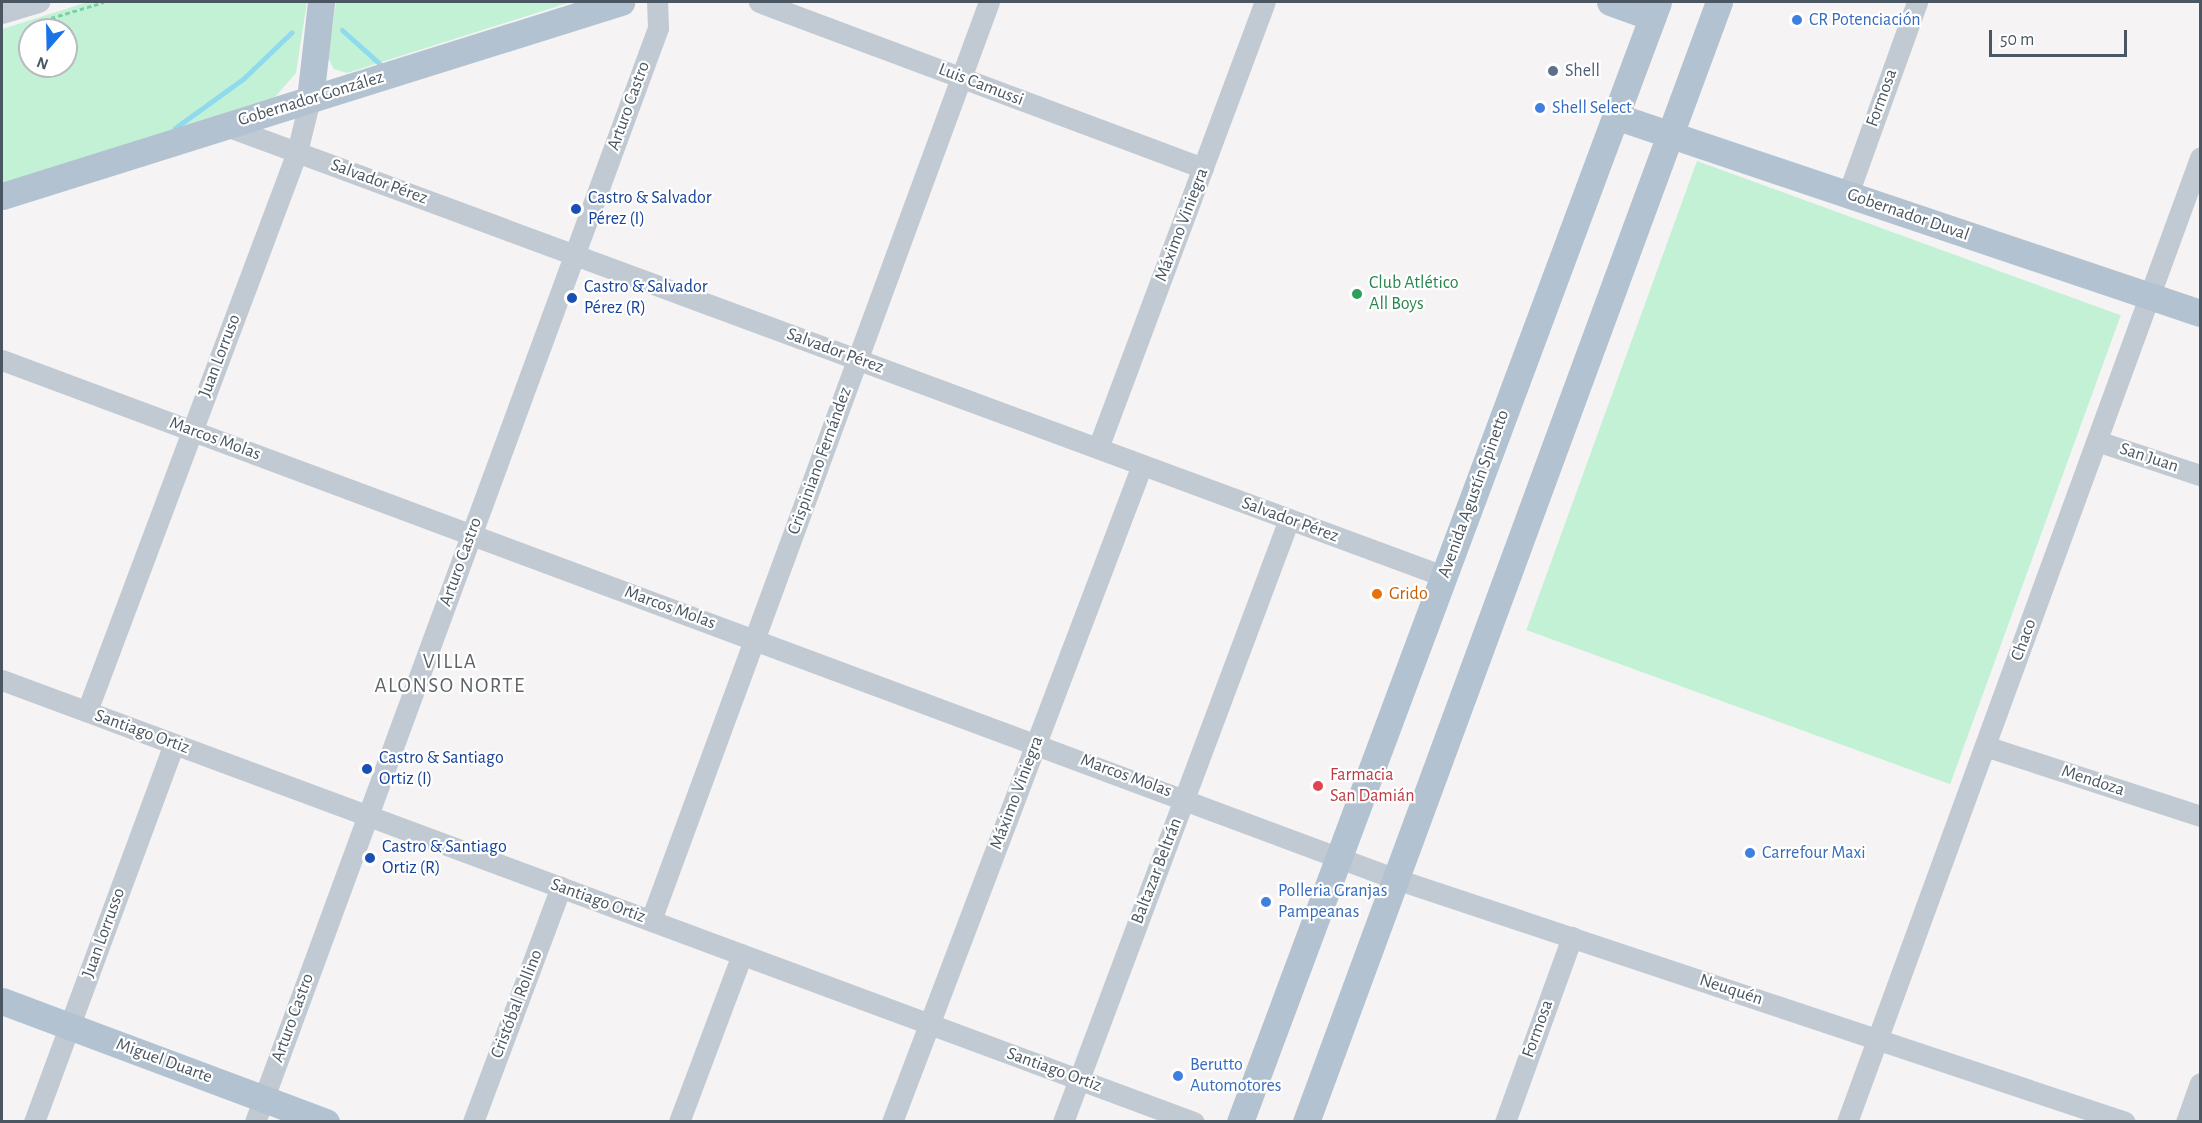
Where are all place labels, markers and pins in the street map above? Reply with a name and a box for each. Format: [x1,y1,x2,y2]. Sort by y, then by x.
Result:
place label: CR Potenciación [1809,9,1921,31]
marker: CR Potenciación [1790,13,1804,27]
place label: Shell [1565,60,1600,82]
marker: Shell [1546,64,1560,78]
place label: Shell Select [1552,97,1632,119]
marker: Shell Select [1533,101,1547,115]
place label: Castro & Salvador Pérez (I) [588,188,711,230]
marker: Castro & Salvador Pérez (I) [569,202,583,216]
place label: Club Atlético All Boys [1369,273,1459,316]
place label: Castro & Salvador Pérez (R) [584,277,707,320]
marker: Club Atlético All Boys [1350,287,1364,301]
marker: Castro & Salvador Pérez (R) [565,291,579,305]
place label: Grido [1389,583,1428,605]
marker: Grido [1370,587,1384,601]
place label: Castro & Santiago Ortiz (I) [379,748,504,790]
marker: Castro & Santiago Ortiz (I) [360,762,374,776]
place label: Farmacia San Damián [1330,765,1414,808]
marker: Farmacia San Damián [1311,779,1325,793]
place label: Castro & Santiago Ortiz (R) [382,837,507,880]
place label: Carrefour Maxi [1762,842,1866,864]
marker: Carrefour Maxi [1743,846,1757,860]
marker: Castro & Santiago Ortiz (R) [363,851,377,865]
place label: Polleria Granjas Pampeanas [1278,881,1387,924]
marker: Polleria Granjas Pampeanas [1259,895,1273,909]
place label: Berutto Automotores [1190,1055,1282,1098]
marker: Berutto Automotores [1171,1069,1185,1083]

